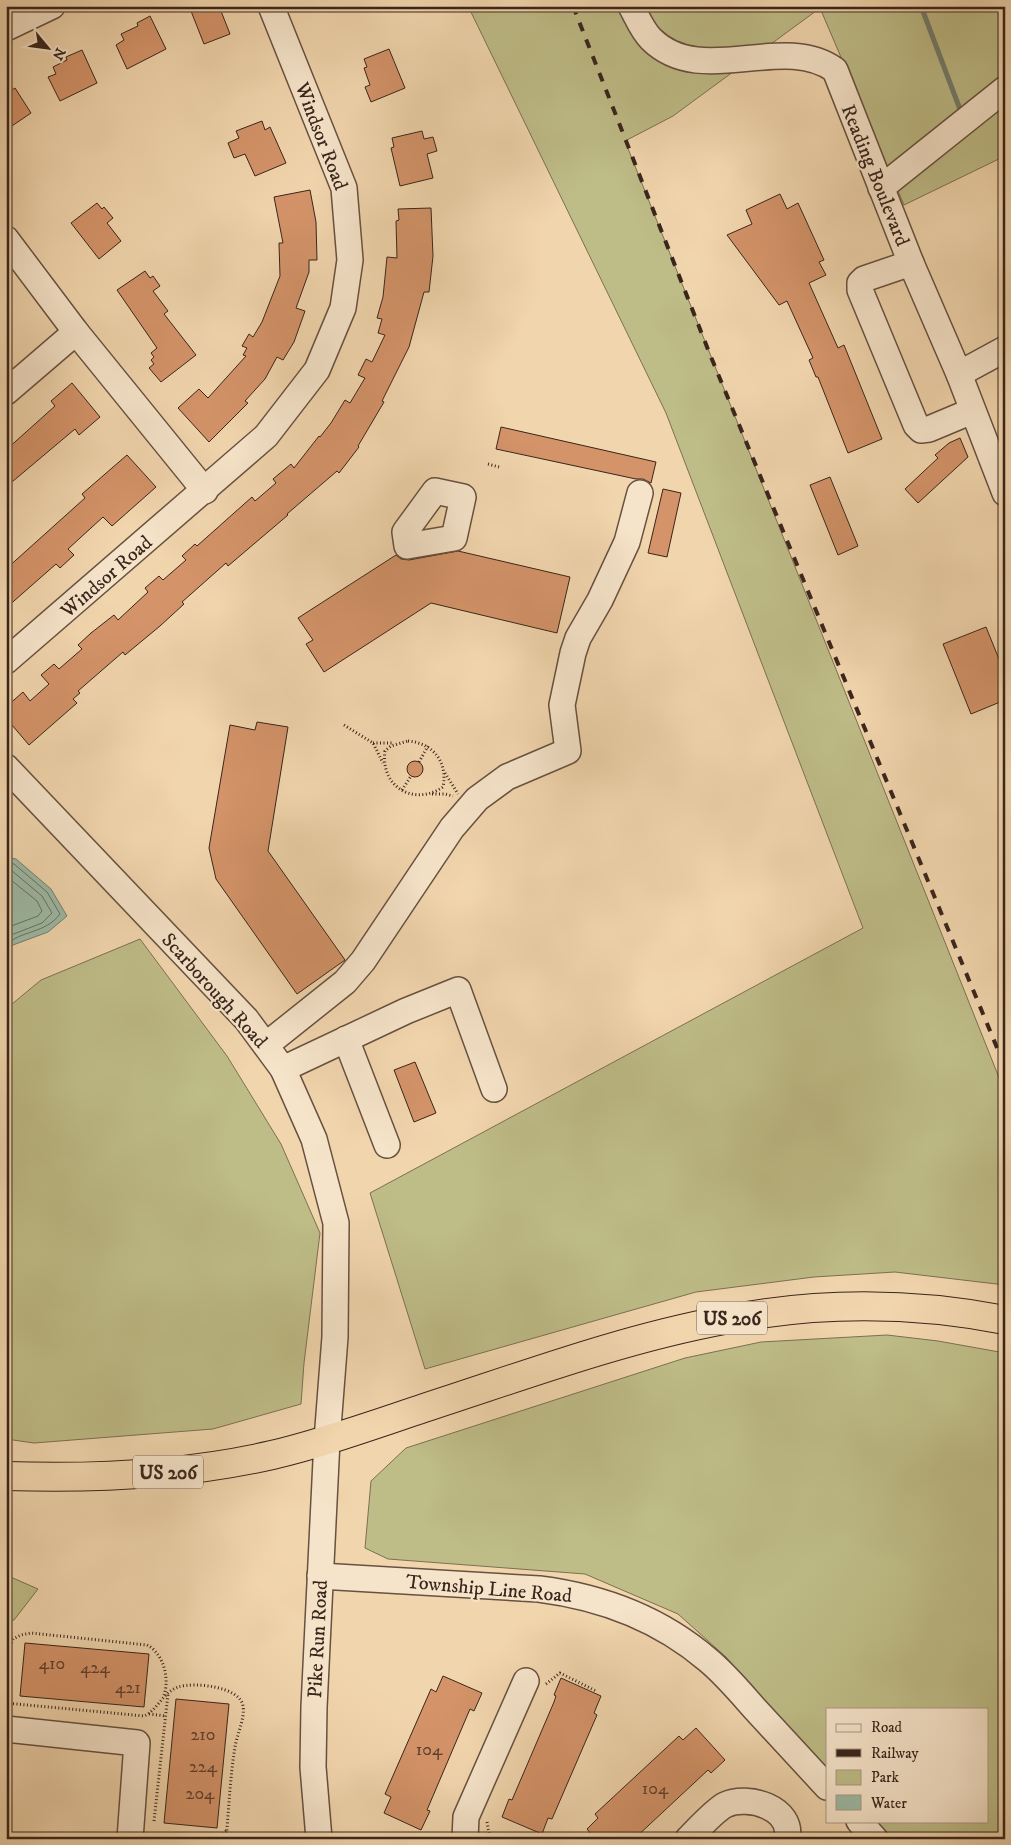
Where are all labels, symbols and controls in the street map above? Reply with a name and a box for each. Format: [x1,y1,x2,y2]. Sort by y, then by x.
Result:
north arrow [22,22,72,72]
text: N [48,44,69,64]
street label: Windsor Road [288,78,353,194]
street label: Reading Boulevard [835,101,914,250]
street label: Windsor Road [55,531,158,624]
street label: Scarborough Road [155,928,272,1054]
road number: US 206 [697,1302,767,1335]
road number: US 206 [133,1455,203,1488]
street label: Township Line Road [405,1570,573,1609]
street label: Pike Run Road [303,1579,334,1699]
house number: 410 [39,1653,65,1675]
house number: 424 [80,1657,110,1679]
house number: 421 [115,1677,141,1699]
legend [826,1708,988,1822]
text: Road [871,1718,903,1737]
house number: 210 [190,1724,216,1746]
house number: 104 [416,1739,443,1761]
text: Railway [871,1744,919,1763]
house number: 224 [189,1756,218,1778]
text: Park [871,1768,900,1787]
house number: 104 [642,1778,669,1800]
house number: 204 [186,1783,215,1805]
text: Water [870,1794,907,1813]

